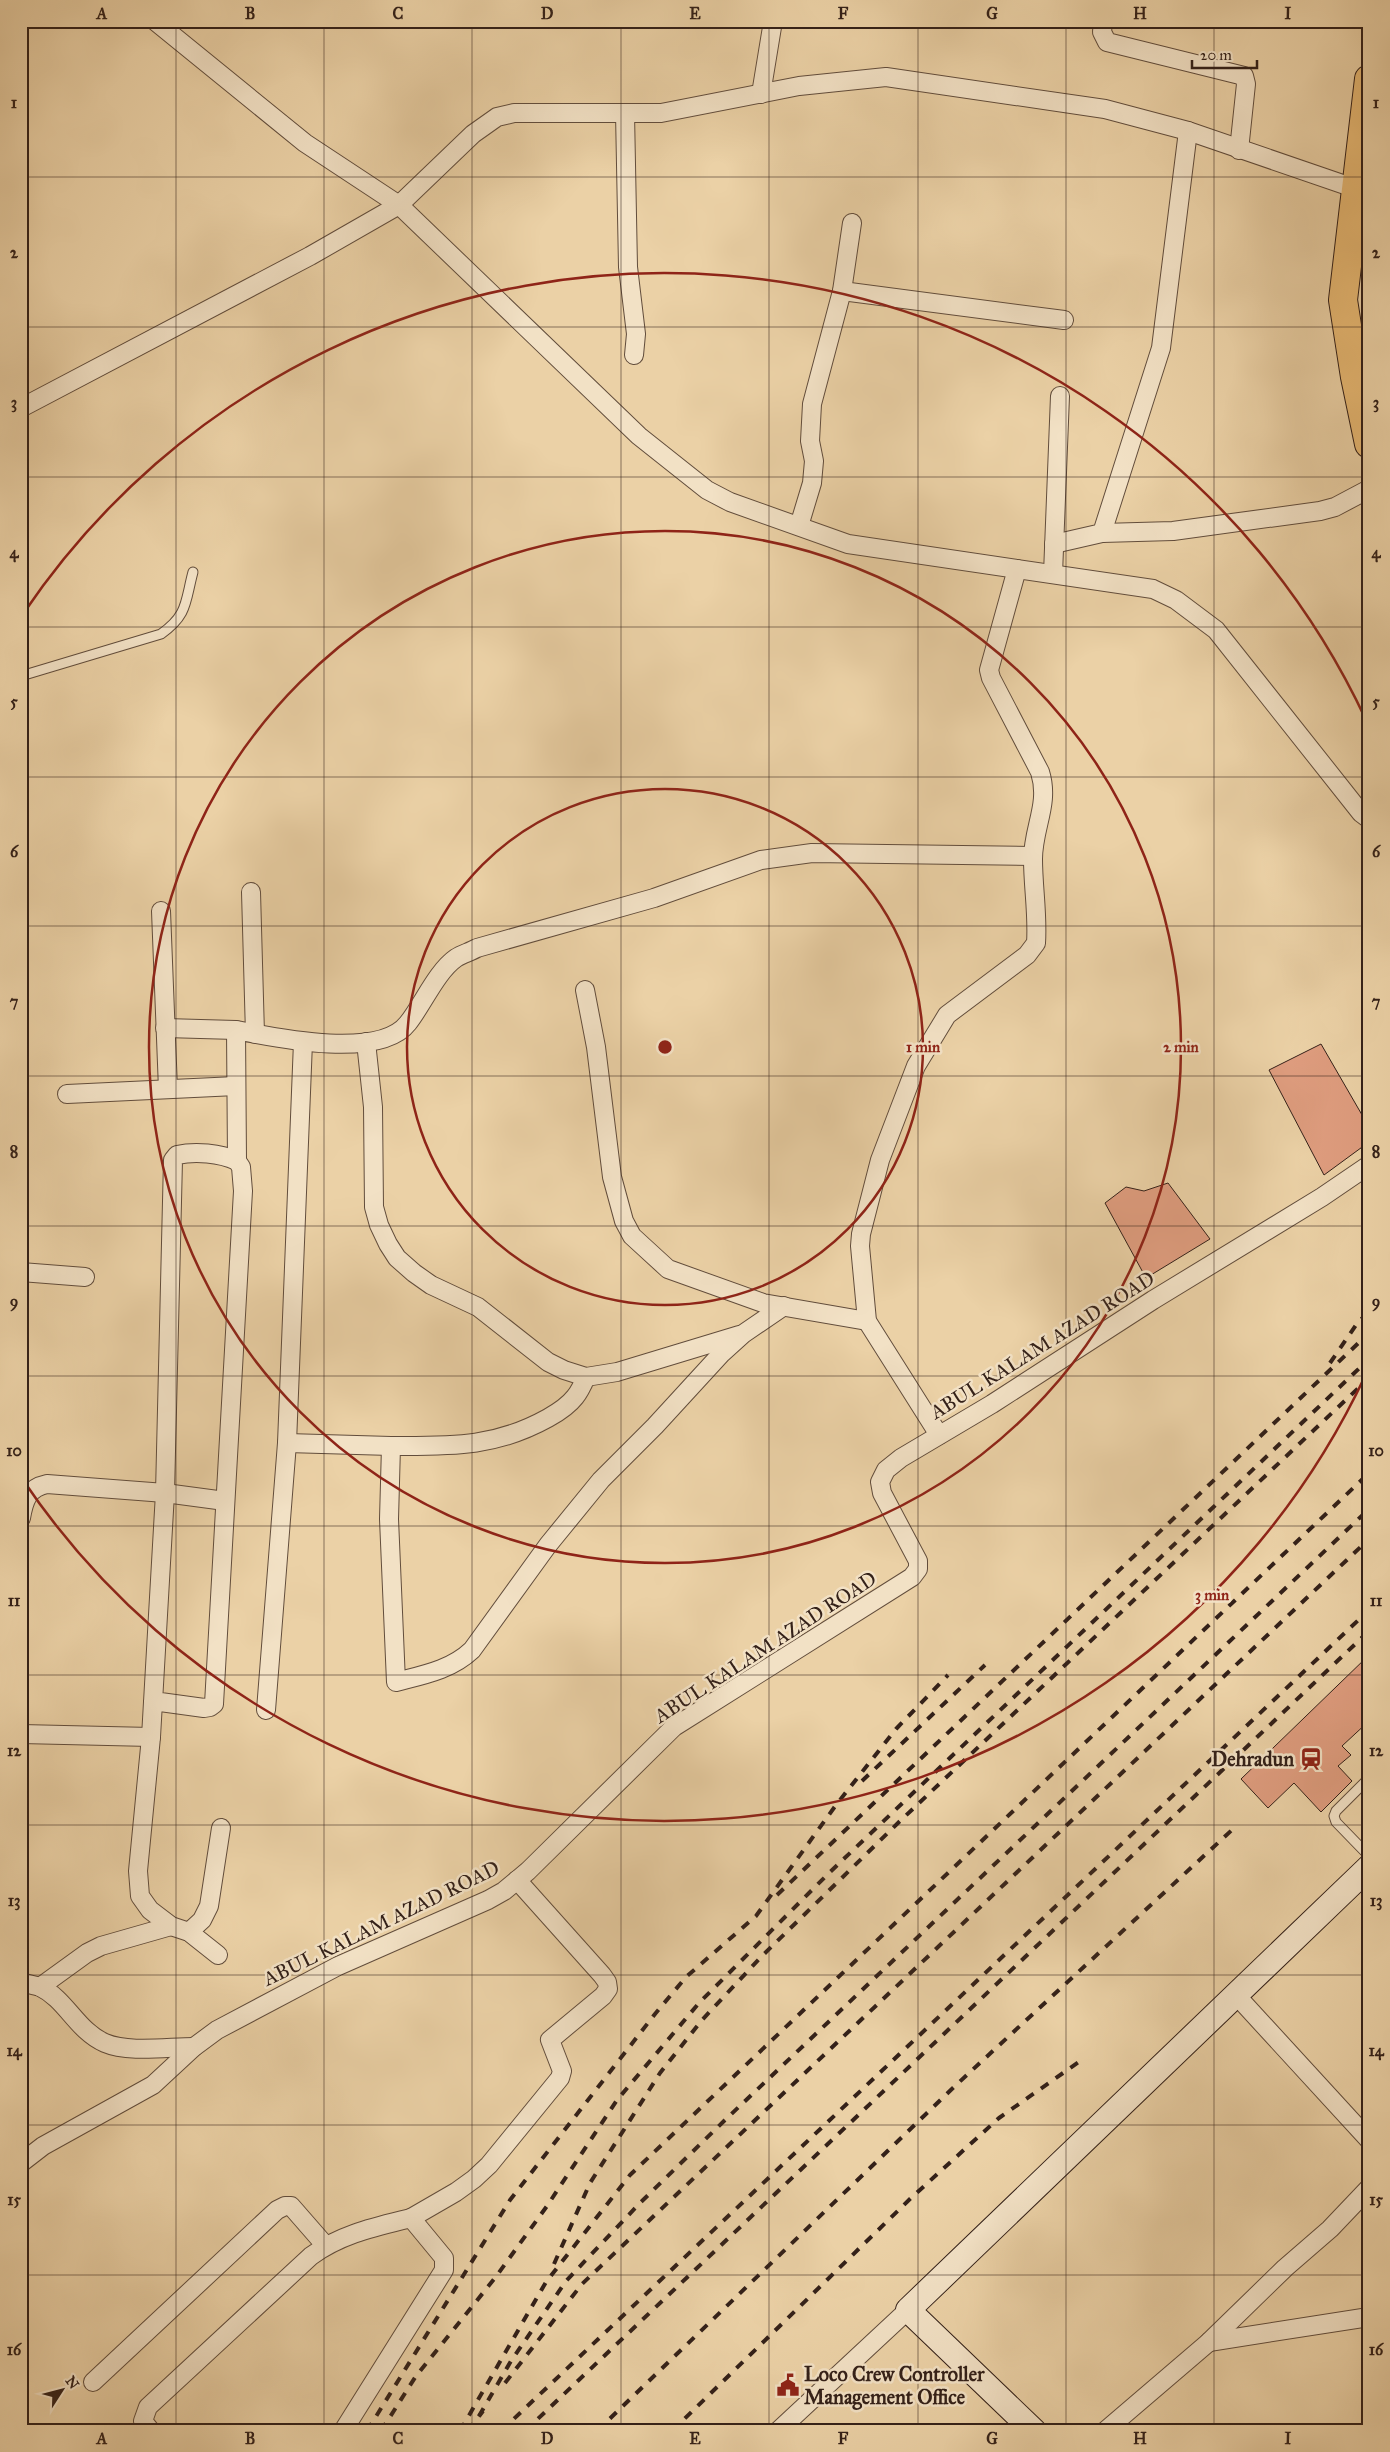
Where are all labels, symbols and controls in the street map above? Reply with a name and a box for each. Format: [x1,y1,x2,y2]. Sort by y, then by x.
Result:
text: A [96,4,108,23]
text: B [245,4,255,23]
text: C [393,4,404,23]
text: D [541,4,554,23]
text: E [689,4,701,23]
text: F [838,4,849,23]
text: G [986,4,998,23]
text: H [1133,4,1147,23]
text: I [1285,4,1292,23]
scale bar [1192,38,1258,70]
text: 20 m [1200,46,1232,64]
text: 1 [11,93,18,112]
text: 1 [1373,93,1380,112]
text: 2 [10,243,19,262]
text: 2 [1372,243,1381,262]
text: 3 [11,393,17,413]
text: 3 [1373,393,1379,413]
text: 4 [10,543,20,563]
text: 4 [1372,543,1382,563]
text: 5 [10,692,18,711]
text: 5 [1372,692,1380,711]
text: 6 [10,842,19,861]
text: 6 [1372,842,1381,861]
text: 7 [10,992,19,1011]
text: 7 [1372,992,1381,1011]
centre of rings [656,1038,674,1056]
text: 1 min [906,1038,941,1056]
text: 2 min [1163,1038,1200,1056]
text: 8 [10,1142,18,1161]
text: 8 [1372,1142,1380,1161]
street label: ABUL KALAM AZAD ROAD [924,1266,1159,1425]
text: 9 [10,1292,18,1312]
text: 9 [1372,1292,1380,1312]
text: 10 [6,1441,22,1460]
text: 10 [1368,1441,1384,1460]
street label: ABUL KALAM AZAD ROAD [649,1566,881,1728]
text: 3 min [1195,1586,1230,1605]
text: 11 [8,1591,21,1610]
text: 11 [1370,1591,1383,1610]
text: 12 [7,1741,22,1760]
text: 12 [1369,1741,1384,1760]
station icon: Dehradun [1298,1746,1324,1772]
place label: Dehradun [1211,1747,1294,1771]
street label: ABUL KALAM AZAD ROAD [258,1855,503,1991]
text: 13 [8,1891,20,1911]
text: 13 [1370,1891,1382,1911]
text: 14 [6,2041,23,2061]
text: 14 [1368,2041,1385,2061]
text: 15 [7,2190,21,2209]
text: 15 [1369,2190,1383,2209]
text: 16 [7,2340,22,2359]
text: 16 [1369,2340,1384,2359]
place label: Loco Crew Controller Management Office [804,2362,985,2410]
north arrow [38,2364,88,2414]
public building icon: Loco Crew Controller Management Office [775,2372,801,2398]
text: N [62,2373,83,2393]
text: A [96,2429,108,2448]
text: B [245,2429,255,2448]
text: C [393,2429,404,2448]
text: D [541,2429,554,2448]
text: E [689,2429,701,2448]
text: F [838,2429,849,2448]
text: G [986,2429,998,2448]
text: H [1133,2429,1147,2448]
text: I [1285,2429,1292,2448]

